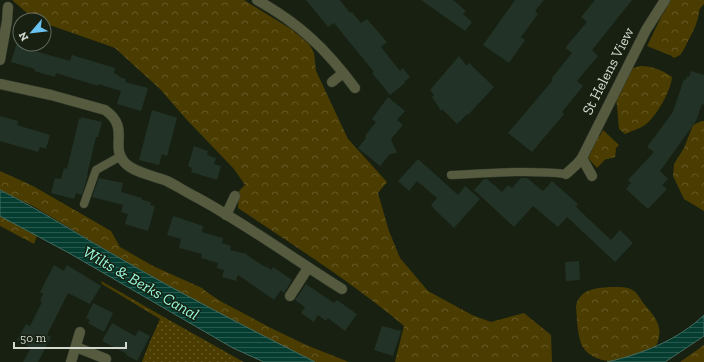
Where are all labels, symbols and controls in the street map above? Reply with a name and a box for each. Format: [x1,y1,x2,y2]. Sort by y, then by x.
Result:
north arrow [12,12,52,52]
street label: St Helens View [578,24,638,118]
text: N [16,29,31,43]
water label: Wilts & Berks Canal [80,242,202,324]
scale bar [14,324,126,350]
text: 50 m [20,331,47,345]

